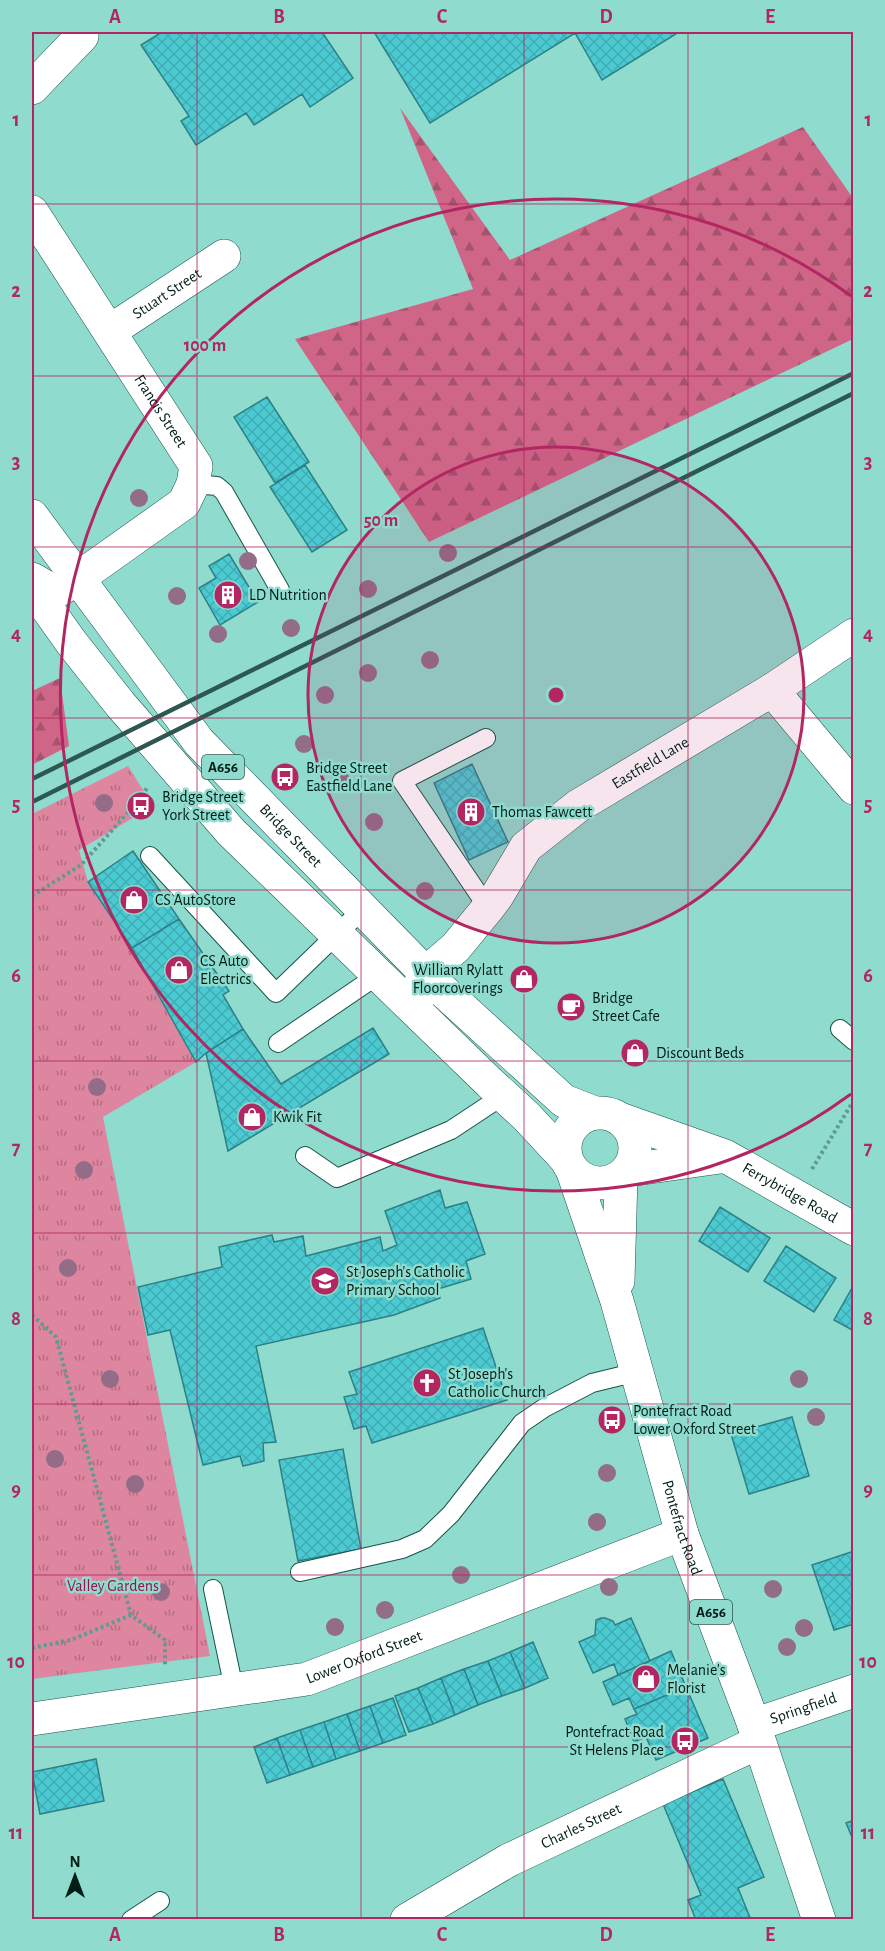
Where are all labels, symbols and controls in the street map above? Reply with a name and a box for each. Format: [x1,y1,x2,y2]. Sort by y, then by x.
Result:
text: A [109,7,121,27]
text: B [273,7,285,27]
text: C [437,7,448,27]
text: D [599,7,613,27]
text: E [765,7,775,27]
text: 1 [12,110,20,130]
text: 1 [864,110,872,130]
street label: Stuart Street [130,265,204,322]
text: 2 [11,281,21,301]
text: 2 [863,281,873,301]
text: 100 m [184,337,226,355]
street label: Francis Street [131,372,190,450]
text: 3 [12,452,20,472]
text: 3 [864,452,872,472]
text: 50 m [364,512,398,530]
building icon: LD Nutrition [212,579,244,611]
place label: LD Nutrition [249,587,327,603]
text: 4 [11,624,21,644]
text: 4 [863,624,873,644]
centre of rings [546,685,566,705]
street label: Eastfield Lane [609,734,692,792]
road number: A656 [202,755,244,779]
place label: Bridge Street Eastfield Lane [306,760,392,794]
bus stop icon: Bridge Street Eastfield Lane [269,761,301,793]
place label: Bridge Street York Street [162,789,243,823]
bus stop icon: Bridge Street York Street [125,790,157,822]
text: 5 [12,795,20,815]
text: 5 [864,795,872,815]
building icon: Thomas Fawcett [455,796,487,828]
street label: Bridge Street [257,801,325,870]
place label: Thomas Fawcett [492,804,592,820]
shop icon: CS AutoStore [118,884,150,916]
place label: CS AutoStore [155,892,236,908]
place label: CS Auto Electrics [200,953,251,987]
shop icon: CS Auto Electrics [163,954,195,986]
place label: William Rylatt Floorcoverings [413,962,503,996]
shop icon: William Rylatt Floorcoverings [508,963,540,995]
text: 6 [11,966,21,986]
text: 6 [863,966,873,986]
place label: Bridge Street Cafe [592,990,660,1024]
cafe icon: Bridge Street Cafe [555,991,587,1023]
shop icon: Discount Beds [619,1037,651,1069]
place label: Discount Beds [656,1045,744,1061]
shop icon: Kwik Fit [236,1101,268,1133]
place label: Kwik Fit [273,1109,322,1125]
text: 7 [12,1138,21,1158]
text: 7 [864,1138,873,1158]
street label: Ferrybridge Road [740,1160,840,1226]
place label: St Joseph's Catholic Primary School [346,1264,465,1299]
school or university icon: St Joseph's Catholic Primary School [309,1265,341,1297]
text: 8 [11,1309,21,1329]
text: 8 [863,1309,873,1329]
place label: St Joseph's Catholic Church [448,1366,546,1400]
church icon: St Joseph's Catholic Church [411,1367,443,1399]
place label: Pontefract Road Lower Oxford Street [633,1403,756,1437]
bus stop icon: Pontefract Road Lower Oxford Street [596,1404,628,1436]
street label: Pontefract Road [659,1478,705,1577]
text: 9 [11,1480,21,1500]
text: 9 [863,1480,873,1500]
park label: Valley Gardens [67,1578,159,1595]
road number: A656 [690,1600,732,1624]
street label: Lower Oxford Street [304,1627,424,1687]
text: 10 [7,1652,25,1672]
text: 10 [859,1652,877,1672]
place label: Melanie's Florist [667,1662,726,1696]
shop icon: Melanie's Florist [630,1663,662,1695]
street label: Springfield [768,1690,839,1727]
place label: Pontefract Road St Helens Place [565,1724,664,1758]
bus stop icon: Pontefract Road St Helens Place [669,1725,701,1757]
street label: Charles Street [538,1800,624,1852]
text: 11 [9,1823,23,1843]
text: 11 [861,1823,875,1843]
north arrow [45,1846,105,1906]
text: N [69,1854,81,1870]
text: A [109,1925,121,1945]
text: B [273,1925,285,1945]
text: C [437,1925,448,1945]
text: D [599,1925,613,1945]
text: E [765,1925,775,1945]

